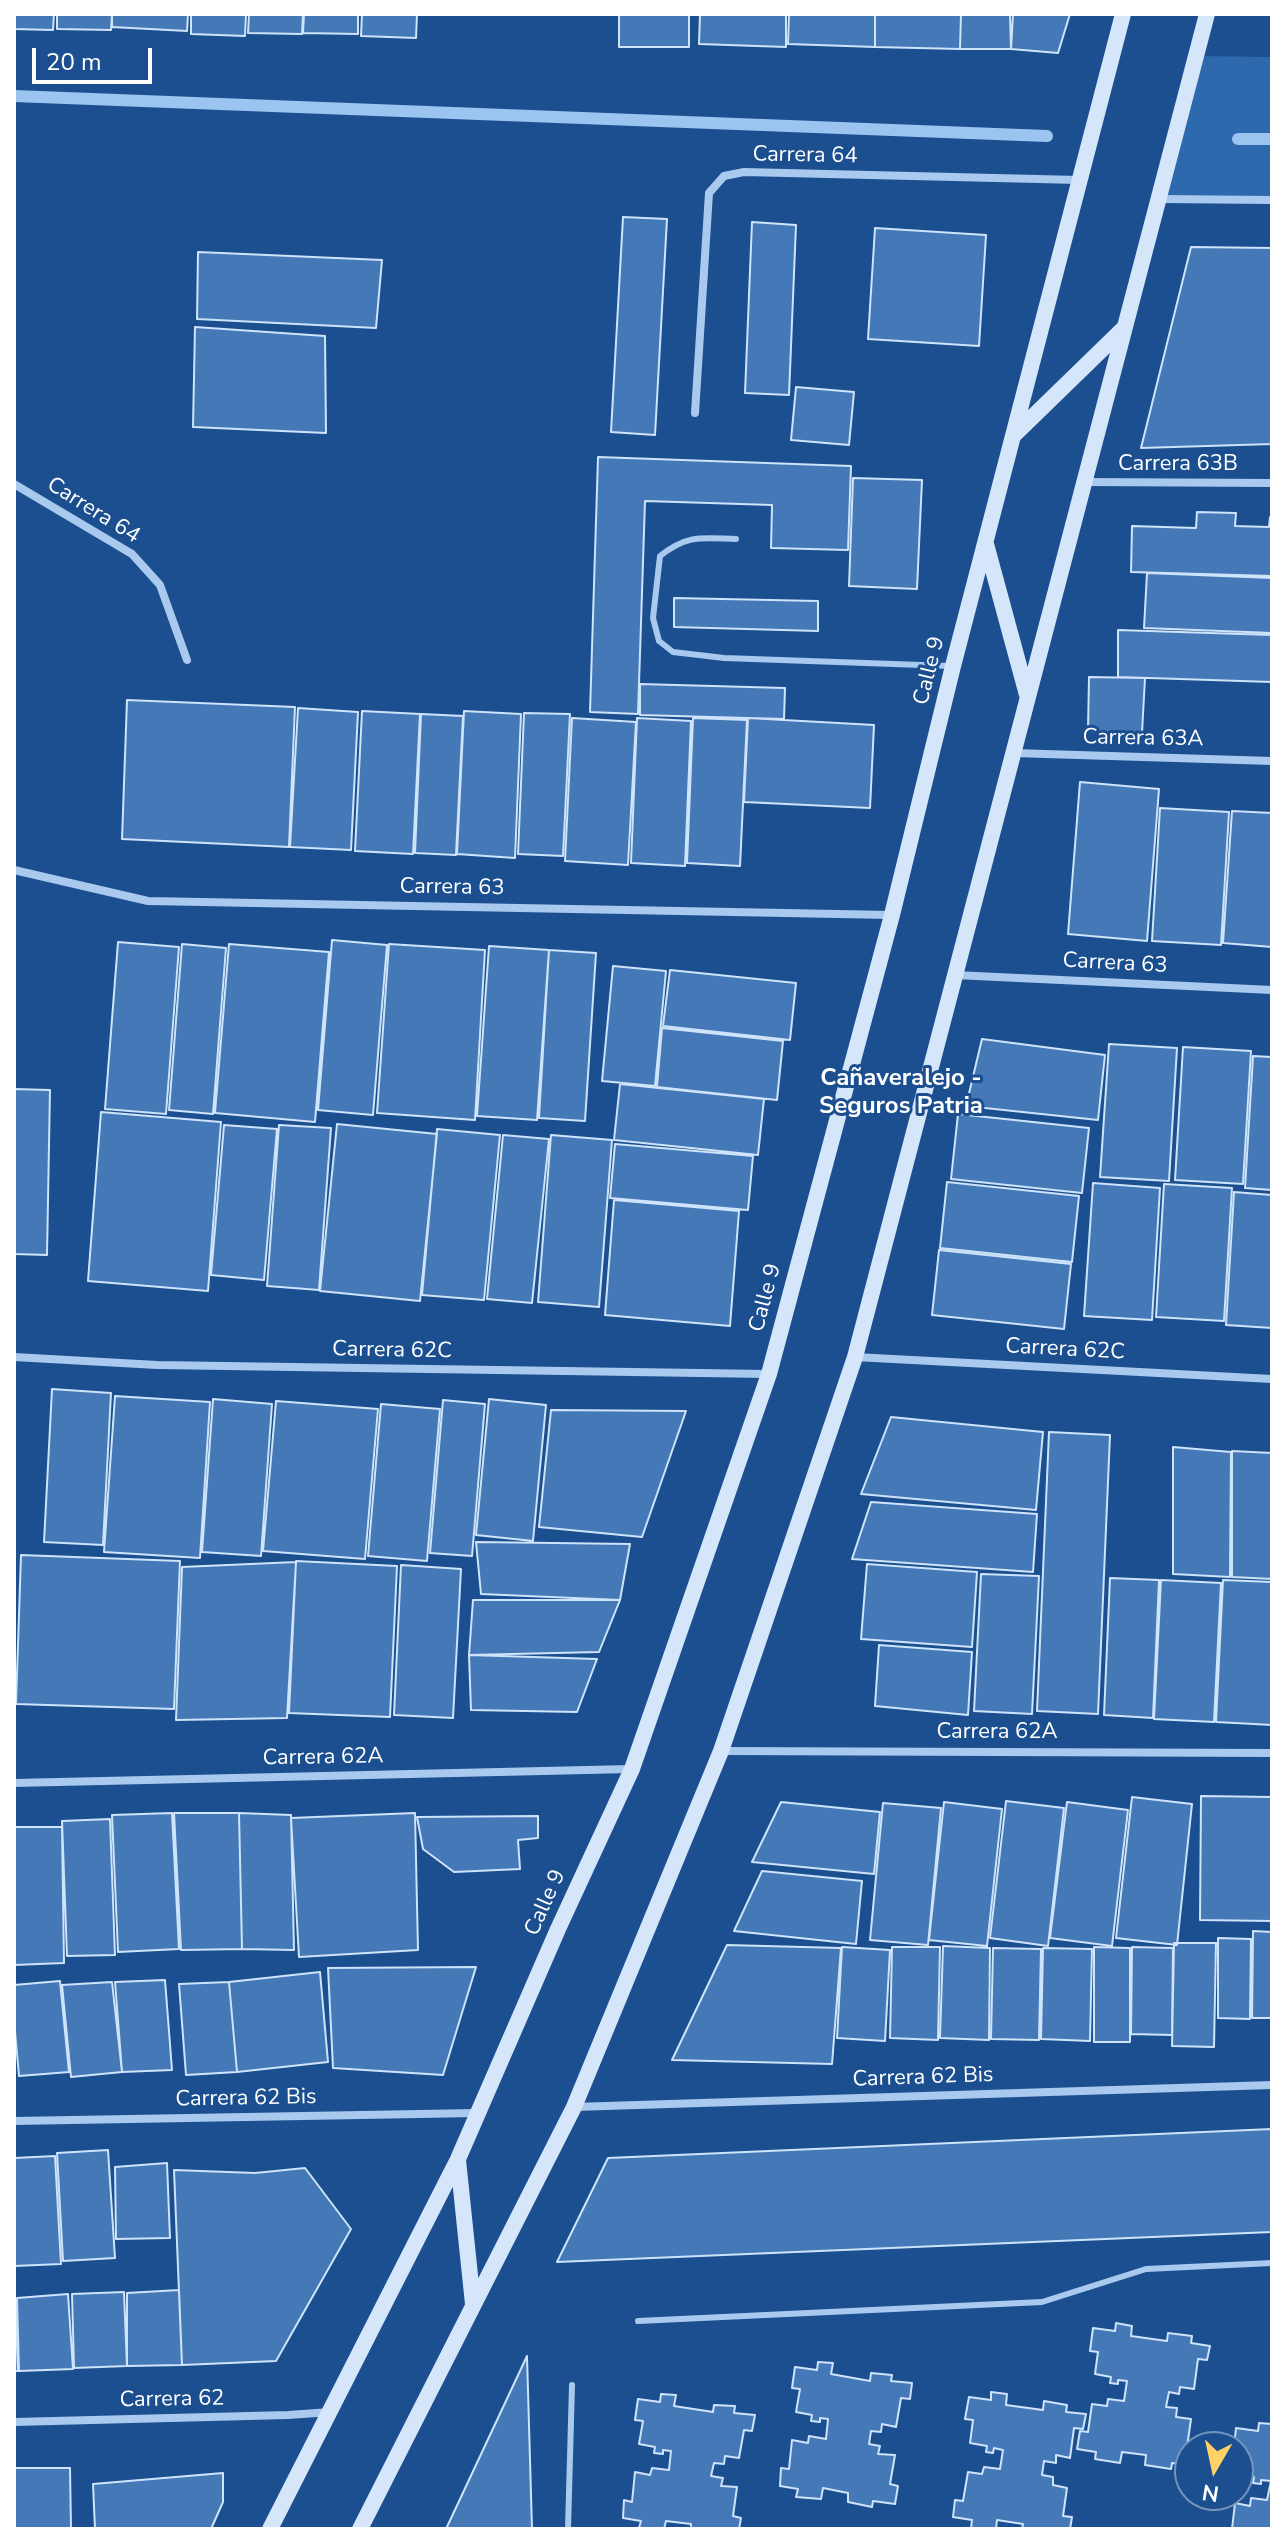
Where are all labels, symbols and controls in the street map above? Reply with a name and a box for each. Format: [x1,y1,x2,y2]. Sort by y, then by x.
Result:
scale bar [36,32,156,82]
text: 20 m [46,46,102,78]
street label: Carrera 64 [752,142,858,170]
street label: Carrera 63B [1118,452,1238,478]
street label: Carrera 64 [42,472,144,550]
street label: Calle 9 [909,634,951,708]
street label: Carrera 63A [1082,725,1204,753]
street label: Carrera 63 [399,874,505,902]
street label: Carrera 63 [1062,948,1168,980]
district label: Cañaveralejo - Seguros Patria [819,1065,983,1121]
street label: Calle 9 [744,1261,788,1335]
street label: Carrera 62C [1005,1334,1125,1366]
street label: Carrera 62C [332,1337,452,1365]
street label: Carrera 62A [937,1720,1057,1746]
street label: Carrera 62A [262,1744,384,1772]
street label: Calle 9 [520,1866,572,1940]
street label: Carrera 62 Bis [852,2062,994,2094]
street label: Carrera 62 Bis [175,2085,317,2113]
street label: Carrera 62 [119,2386,225,2414]
north arrow [1174,2431,1254,2511]
text: N [1200,2477,1221,2509]

